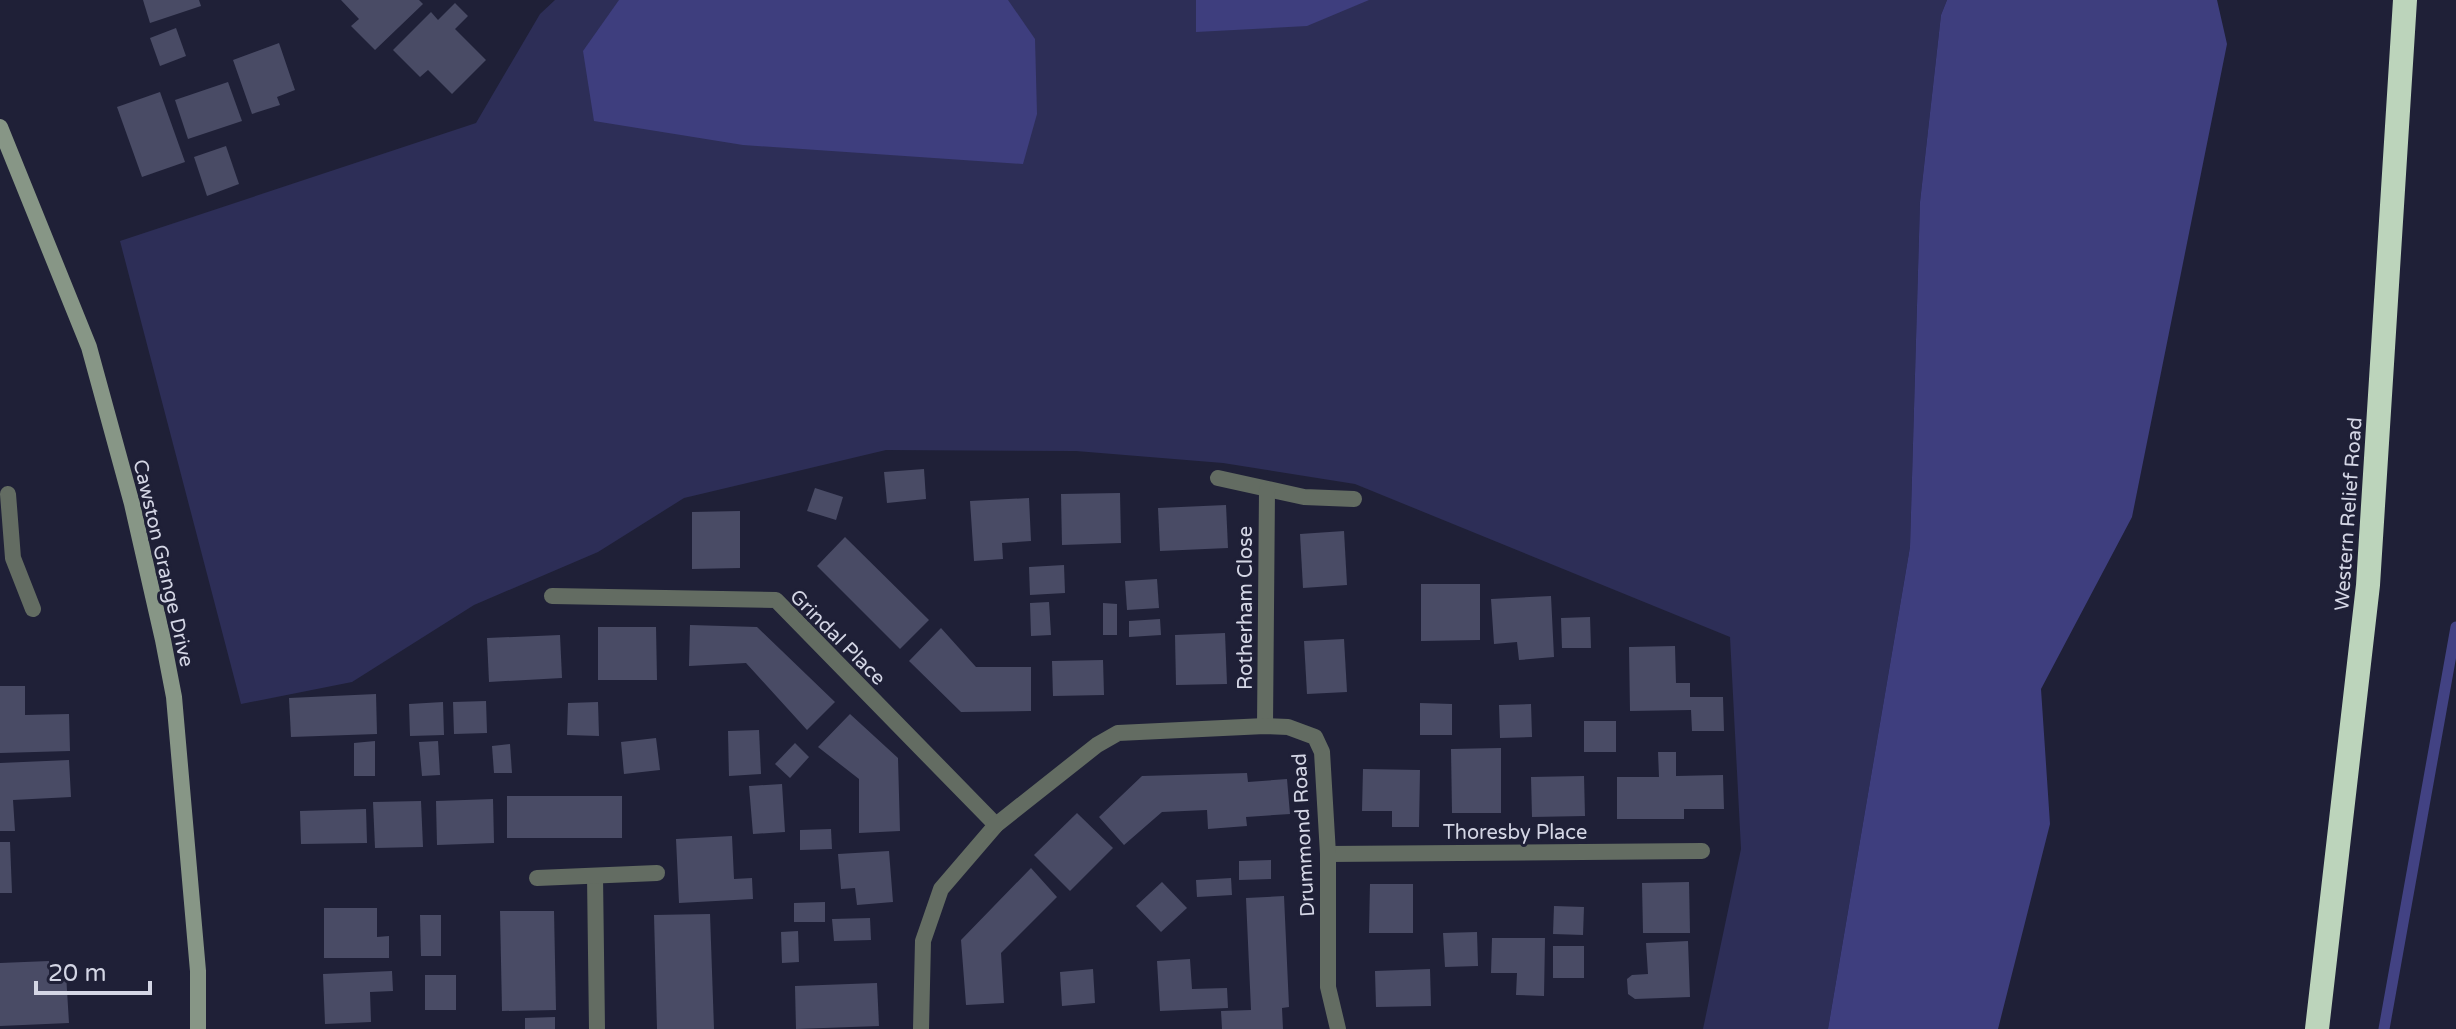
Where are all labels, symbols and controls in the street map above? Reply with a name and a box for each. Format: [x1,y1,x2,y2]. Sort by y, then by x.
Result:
street label: Western Relief Road [2330,416,2368,612]
street label: Cawston Grange Drive [127,457,199,669]
street label: Rotherham Close [1234,526,1258,690]
street label: Grindal Place [784,585,890,691]
street label: Drummond Road [1288,753,1320,917]
street label: Thoresby Place [1443,821,1587,845]
scale bar [36,945,150,995]
text: 20 m [48,959,106,988]

